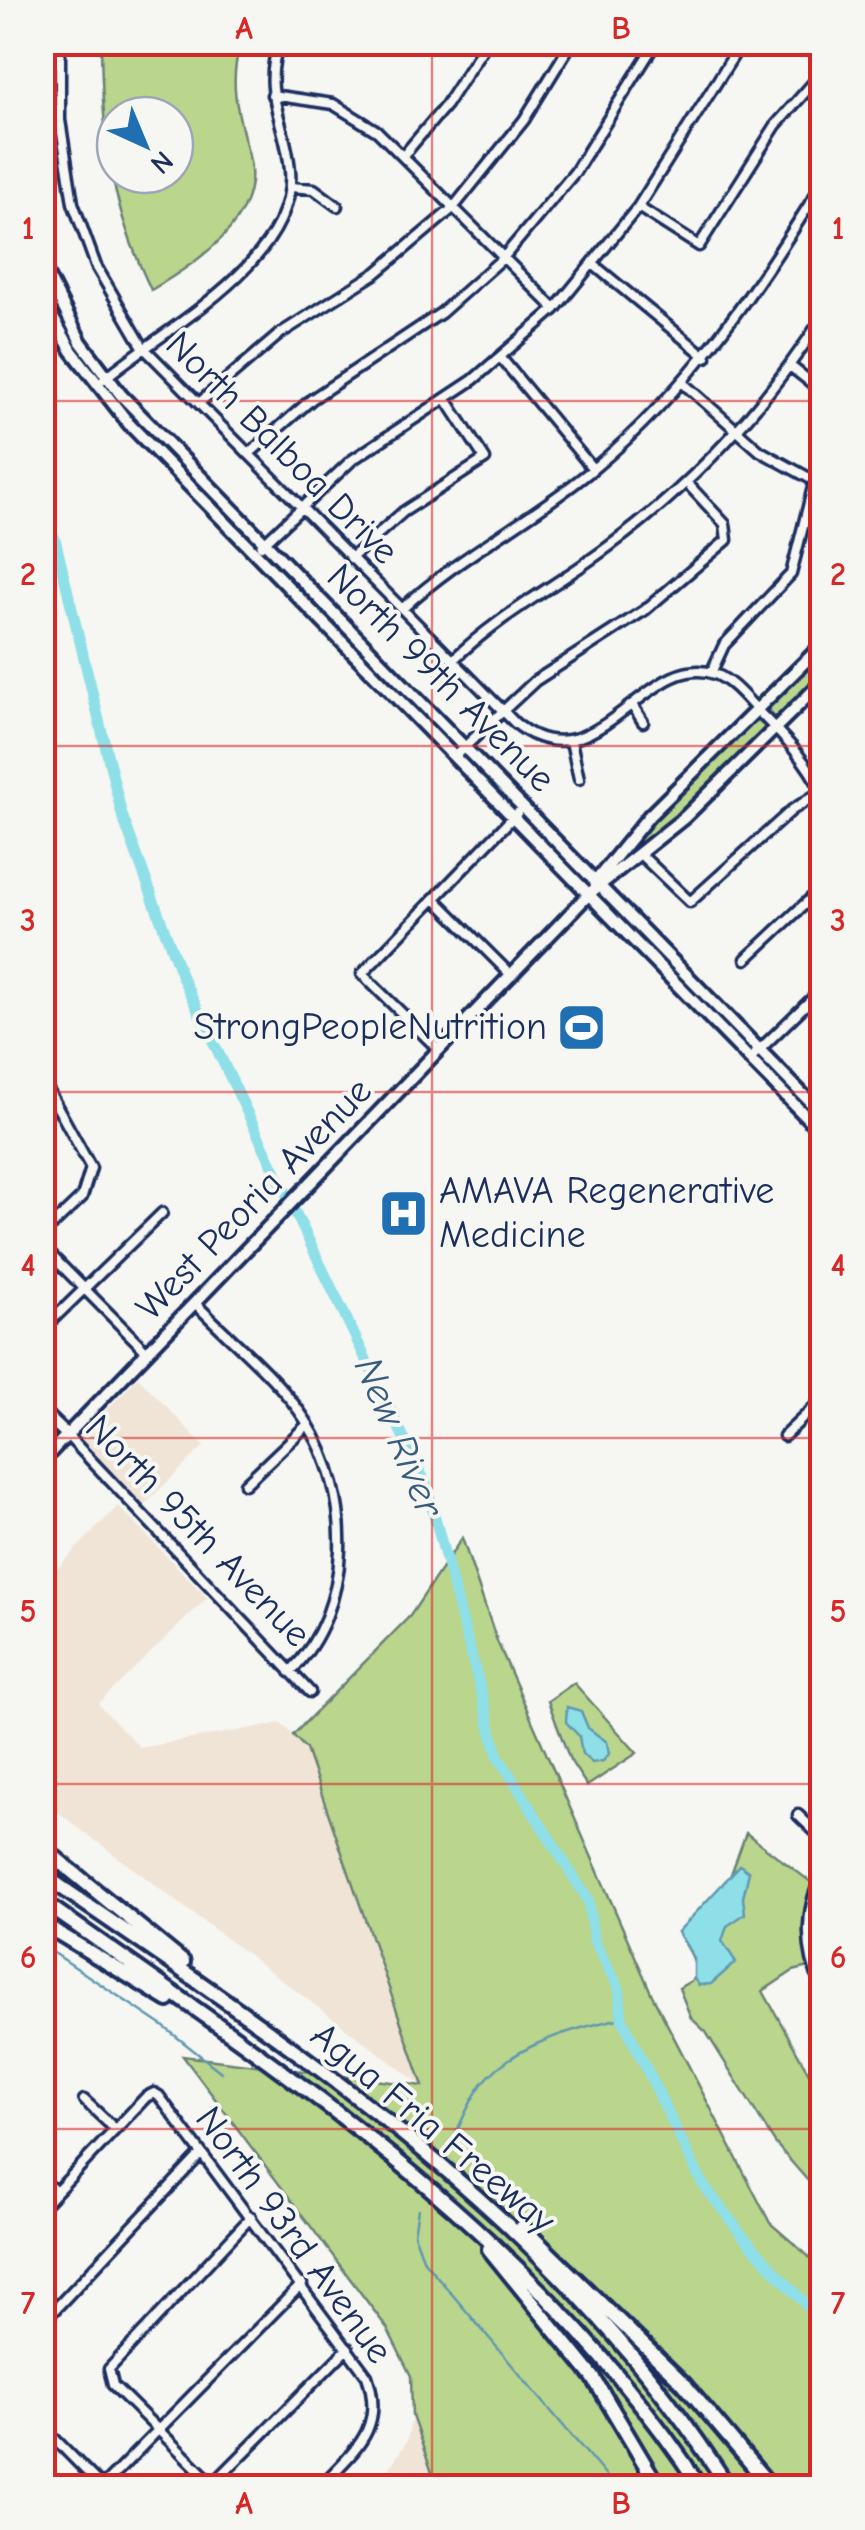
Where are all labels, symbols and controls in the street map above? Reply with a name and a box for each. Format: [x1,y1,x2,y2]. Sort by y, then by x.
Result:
text: A [235,10,253,47]
text: B [611,10,631,47]
north arrow [95,95,195,195]
text: N [144,144,179,180]
text: 1 [22,210,34,247]
text: 1 [832,210,844,247]
street label: North Balboa Drive [157,323,407,573]
street label: North 99th Avenue [318,555,564,801]
text: 2 [20,556,36,593]
text: 2 [830,556,846,593]
text: 3 [20,902,36,939]
text: 3 [830,902,846,939]
sports icon: StrongPeopleNutrition [556,1001,608,1053]
place label: StrongPeopleNutrition [193,1005,547,1049]
street label: West Peoria Avenue [127,1069,381,1329]
place label: AMAVA Regenerative Medicine [439,1169,774,1257]
hospital icon: AMAVA Regenerative Medicine [378,1187,430,1239]
text: 4 [20,1247,36,1284]
text: 4 [830,1247,846,1284]
water label: New River [345,1350,454,1526]
street label: North 95th Avenue [76,1406,320,1656]
text: 5 [20,1593,37,1630]
text: 5 [830,1593,847,1630]
text: 6 [20,1939,36,1976]
text: 6 [830,1939,846,1976]
street label: Agua Fria Freeway [302,2013,564,2243]
street label: North 93rd Avenue [186,2098,402,2372]
text: 7 [21,2285,36,2322]
text: 7 [831,2285,846,2322]
text: A [235,2485,253,2522]
text: B [611,2485,631,2522]

